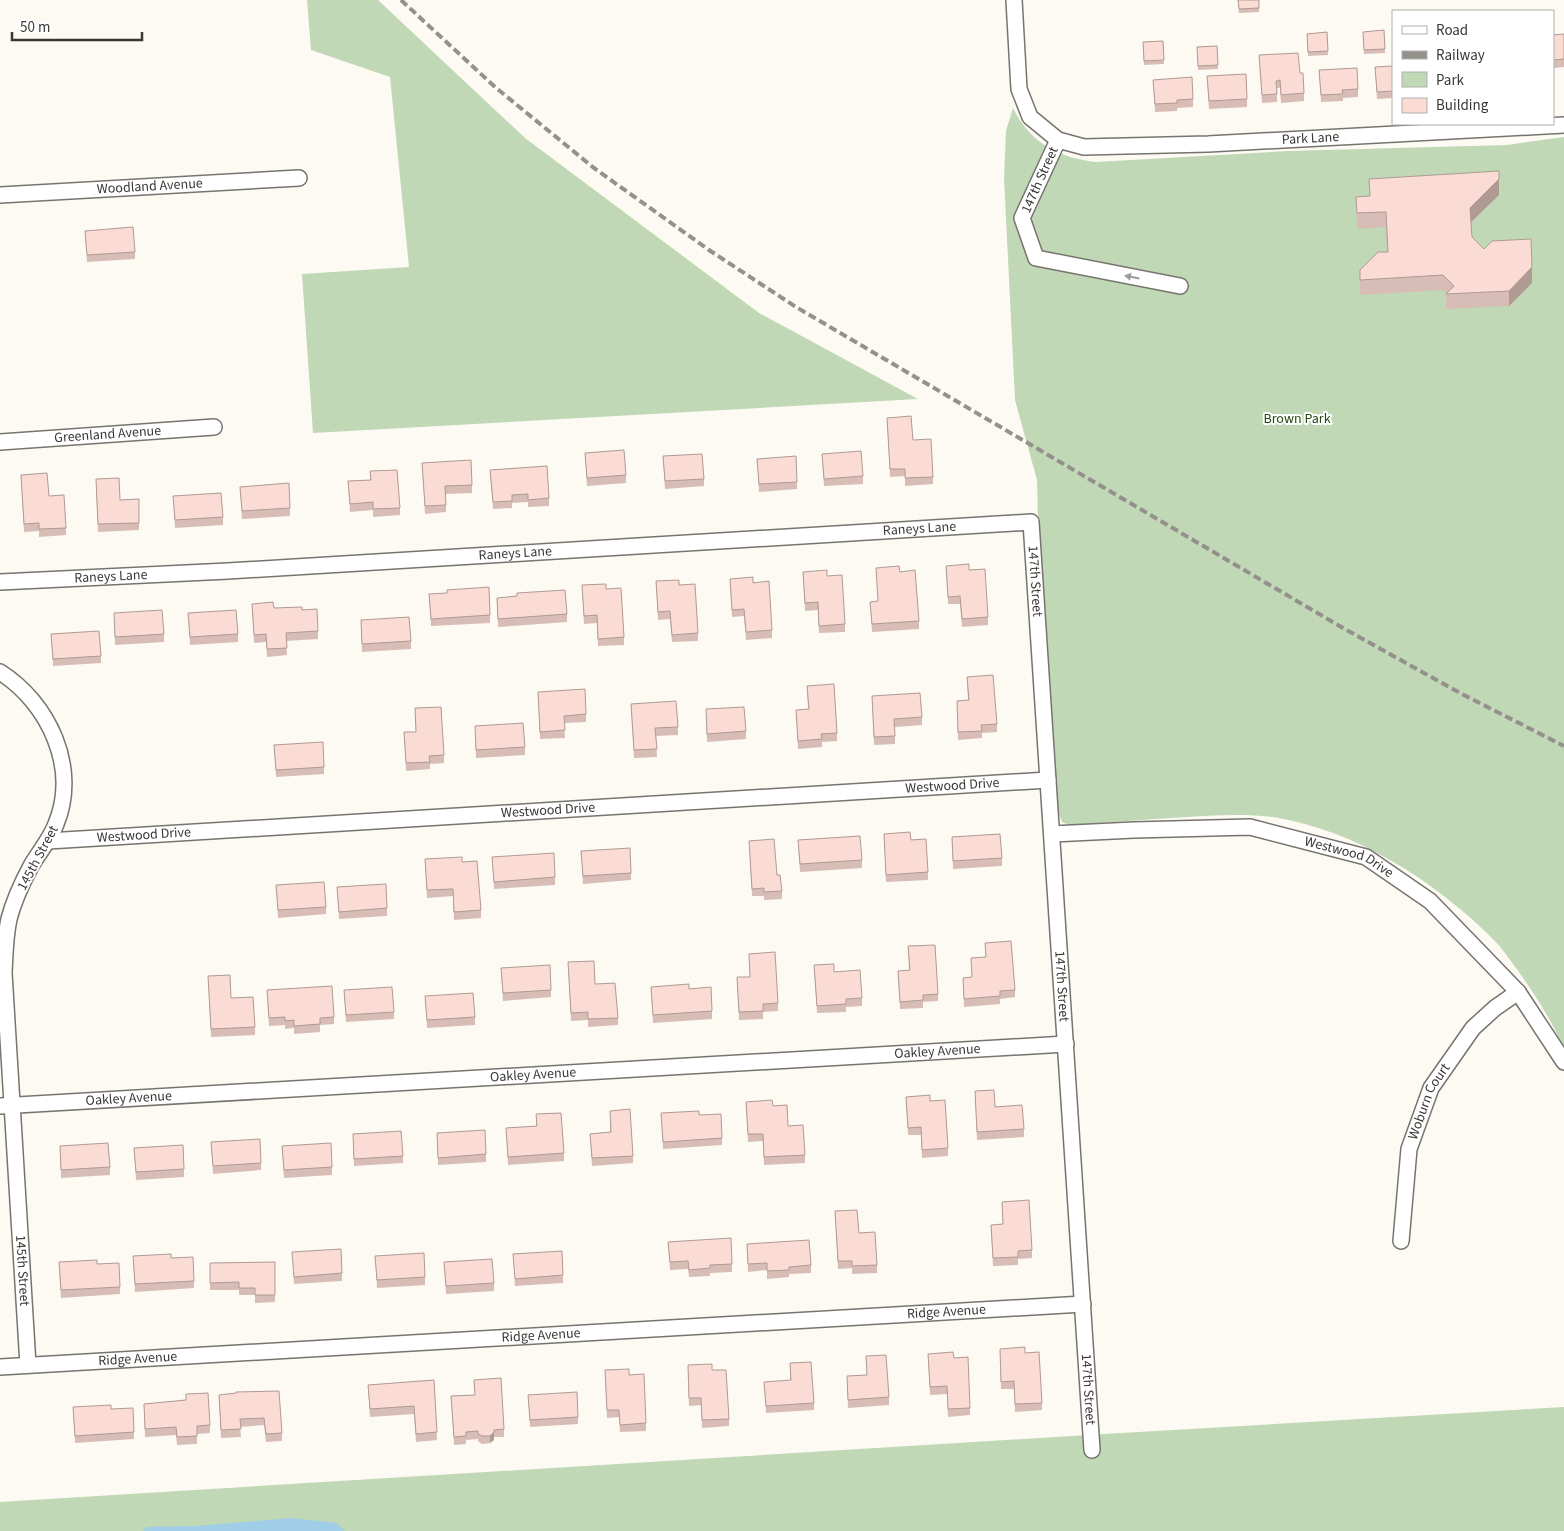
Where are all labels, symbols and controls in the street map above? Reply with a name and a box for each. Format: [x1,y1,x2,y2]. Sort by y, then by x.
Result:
scale bar [12,10,142,42]
legend [1392,10,1554,125]
text: 50 m [20,17,50,38]
text: Road [1436,20,1468,41]
text: Railway [1436,45,1485,66]
text: Park [1436,70,1465,91]
text: Building [1436,95,1489,116]
street label: Park Lane [1281,127,1340,150]
street label: 147th Street [1016,143,1064,217]
street label: Woodland Avenue [96,173,203,199]
one-way arrow [1123,272,1139,280]
park label: Brown Park [1263,409,1331,429]
street label: Greenland Avenue [54,421,162,448]
street label: Raneys Lane [882,517,957,541]
street label: Raneys Lane [478,541,552,566]
street label: 147th Street [1023,545,1047,618]
street label: Raneys Lane [74,565,148,588]
street label: Westwood Drive [905,773,1000,799]
street label: Westwood Drive [500,798,596,823]
street label: 145th Street [12,822,64,894]
street label: Westwood Drive [96,822,192,848]
street label: Westwood Drive [1302,831,1397,883]
street label: 147th Street [1049,950,1074,1023]
street label: Oakley Avenue [894,1039,981,1064]
street label: Woburn Court [1403,1059,1455,1142]
street label: Oakley Avenue [489,1062,577,1087]
street label: Oakley Avenue [85,1086,173,1111]
street label: 145th Street [10,1234,34,1307]
street label: Ridge Avenue [906,1300,986,1324]
street label: Ridge Avenue [501,1323,581,1348]
street label: Ridge Avenue [98,1347,178,1371]
street label: 147th Street [1076,1353,1100,1426]

